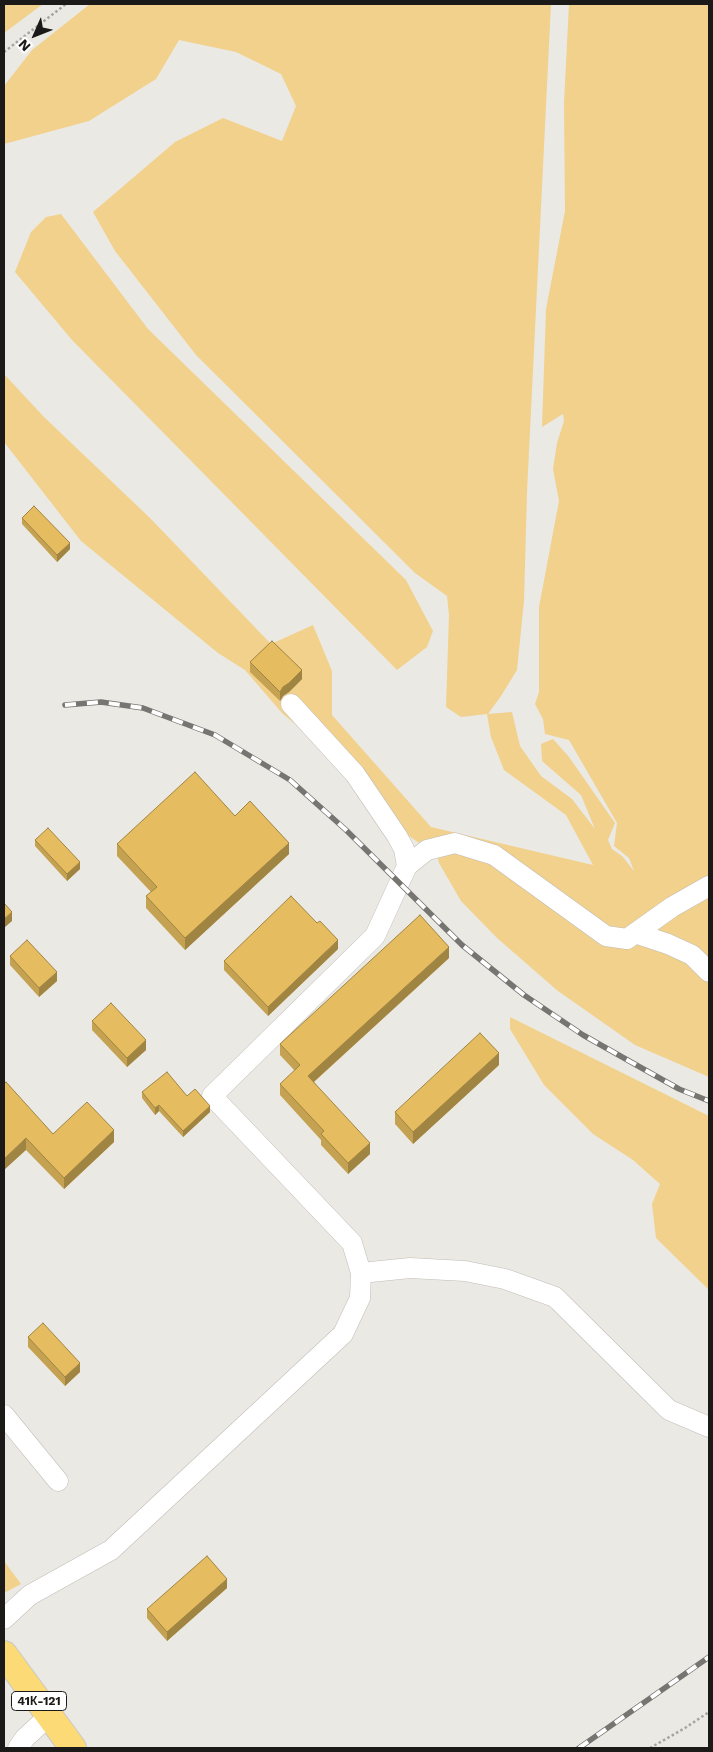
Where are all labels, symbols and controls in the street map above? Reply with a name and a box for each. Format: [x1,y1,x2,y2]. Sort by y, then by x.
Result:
north arrow [10,10,60,60]
text: N [15,36,34,55]
road number: 41К-121 [12,1692,66,1710]

